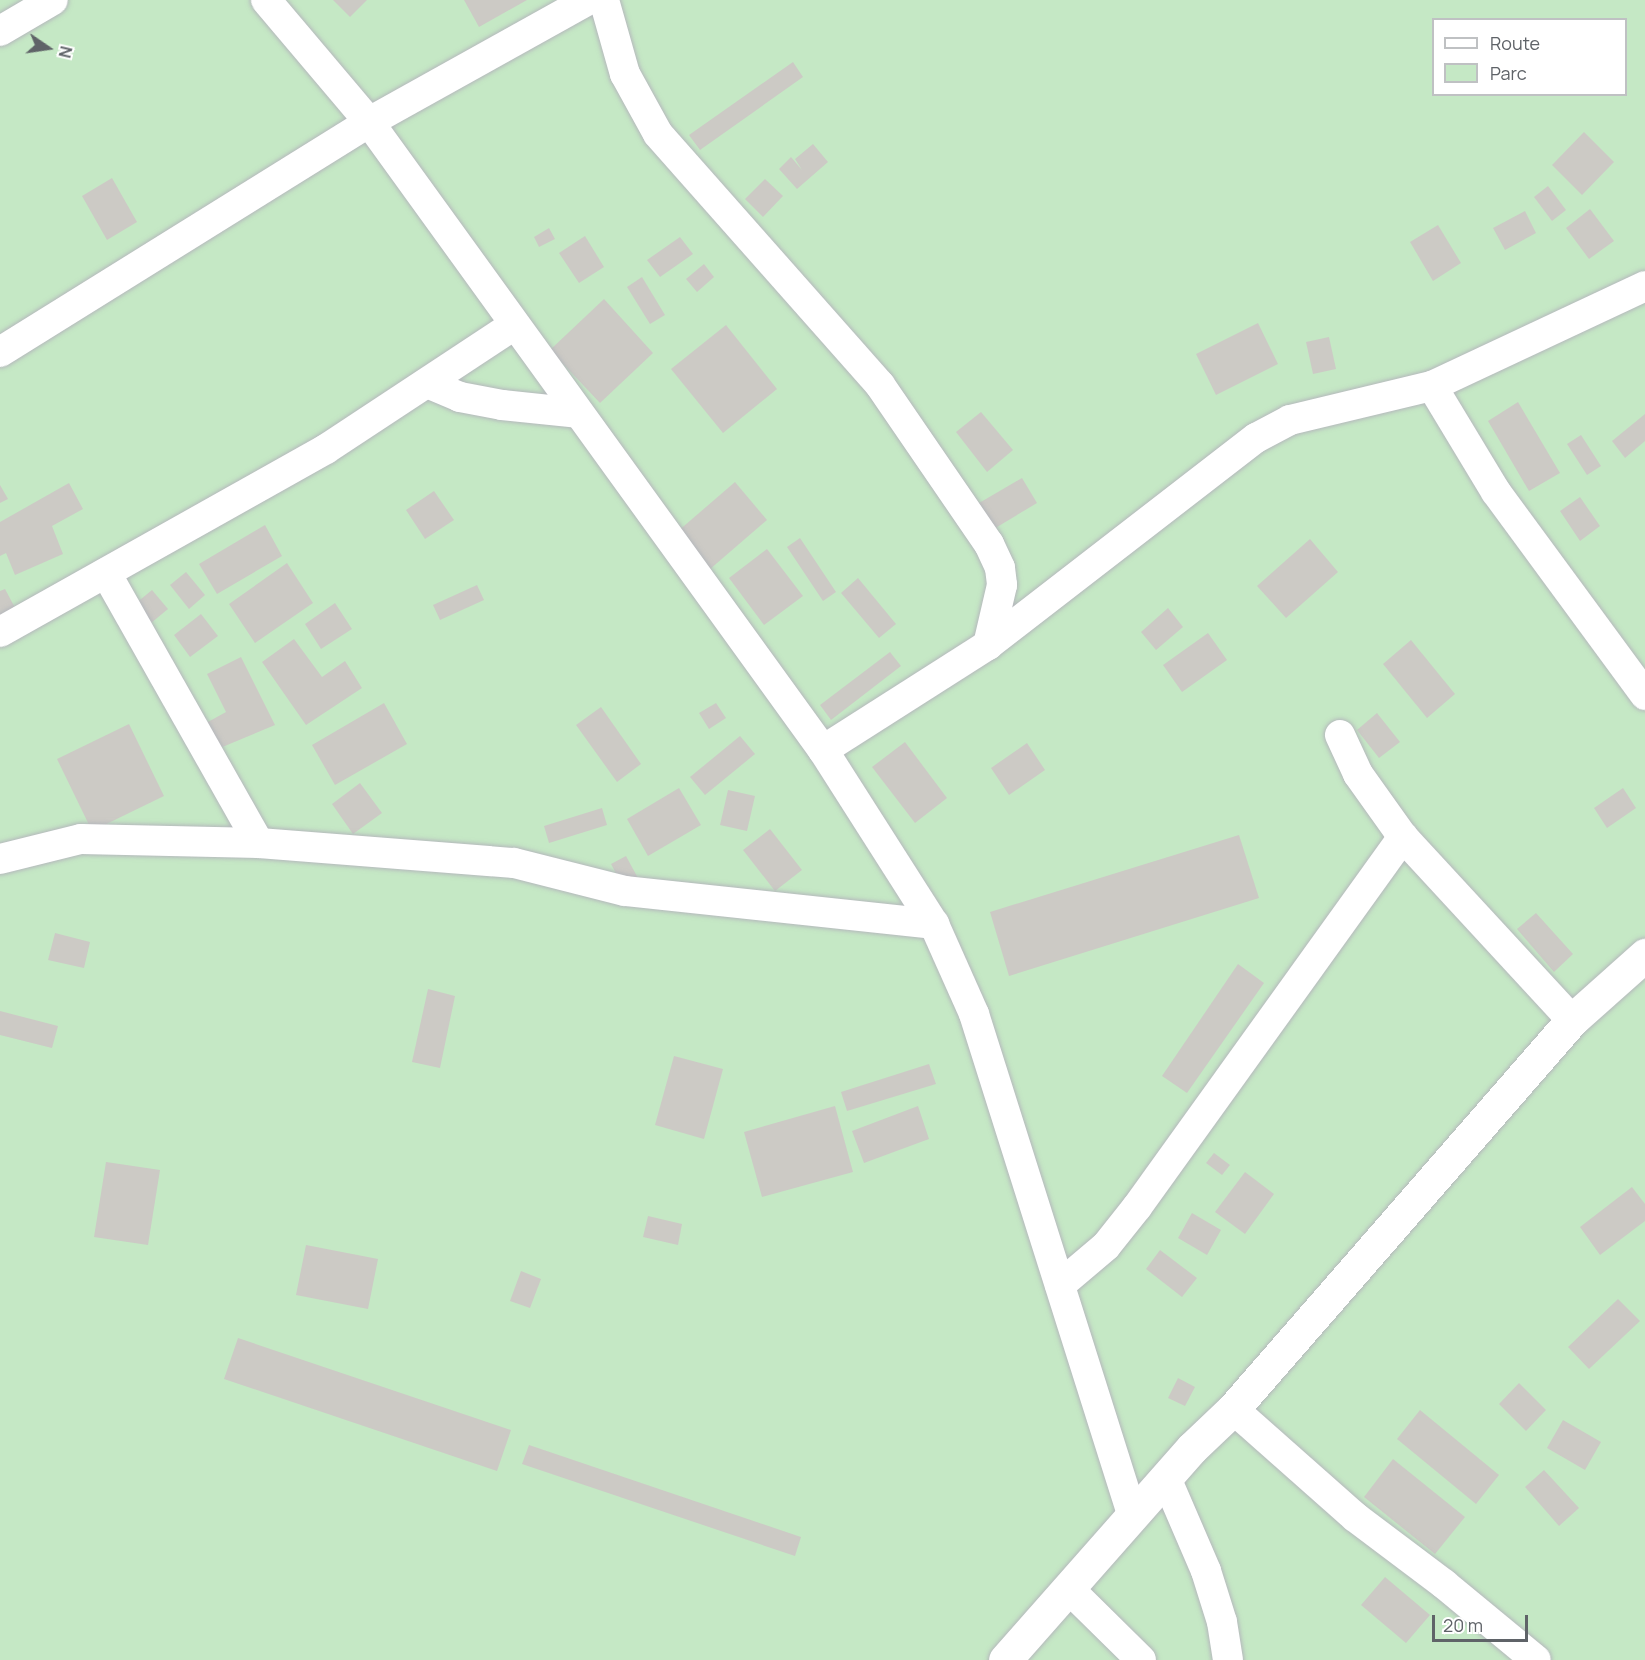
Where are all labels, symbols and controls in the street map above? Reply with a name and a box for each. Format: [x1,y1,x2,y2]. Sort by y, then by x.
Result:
north arrow [18,18,78,78]
legend [1432,18,1627,96]
text: Route [1490,31,1540,55]
text: N [54,44,78,60]
text: Parc [1490,61,1527,85]
scale bar [1435,1603,1531,1641]
text: 20 m [1443,1613,1483,1637]

